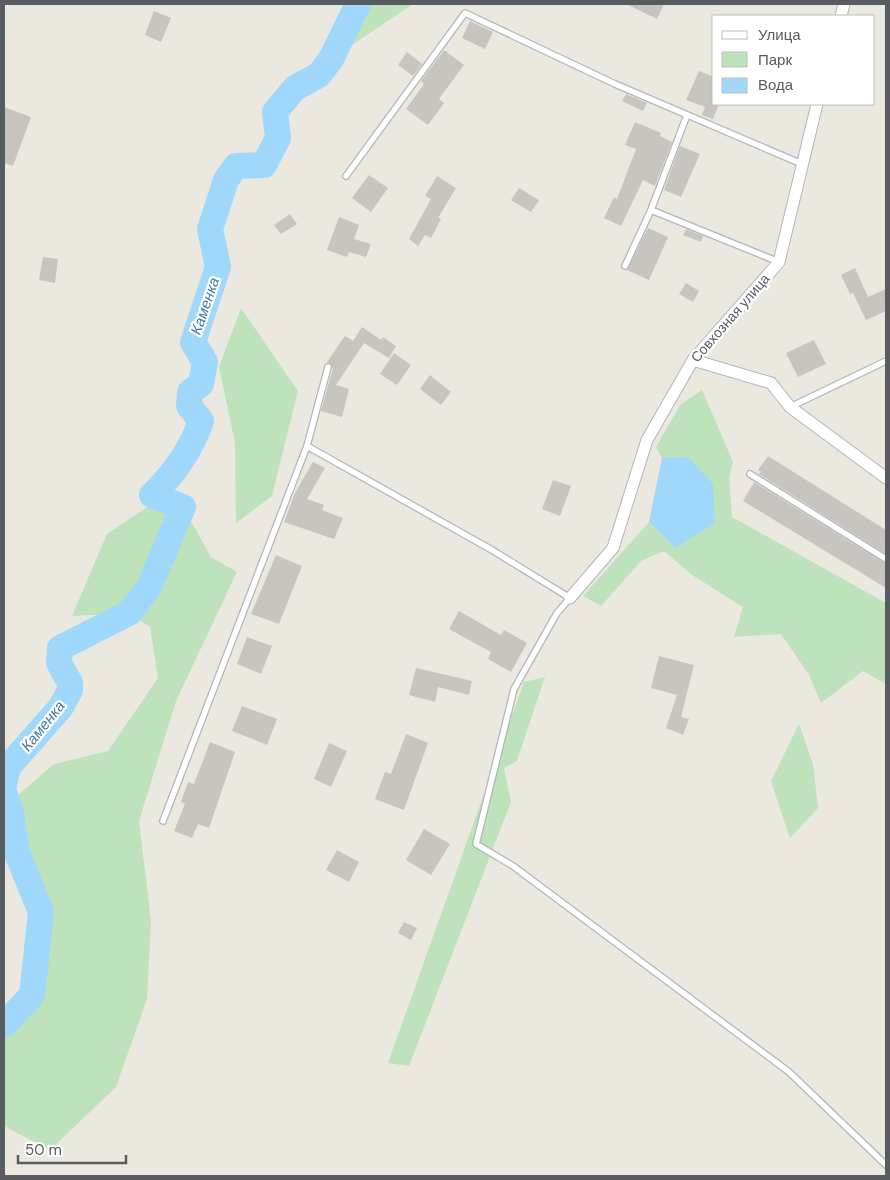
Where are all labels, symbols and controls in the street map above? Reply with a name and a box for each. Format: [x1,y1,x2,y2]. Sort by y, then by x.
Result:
legend [712,15,875,105]
text: Улица [758,25,801,45]
text: Парк [758,50,792,70]
text: Вода [758,75,794,95]
street label: Совхозная улица [687,270,774,366]
water label: Каменка [186,275,224,337]
water label: Каменка [17,697,69,755]
scale bar [18,1132,125,1164]
text: 50 m [25,1140,62,1160]

